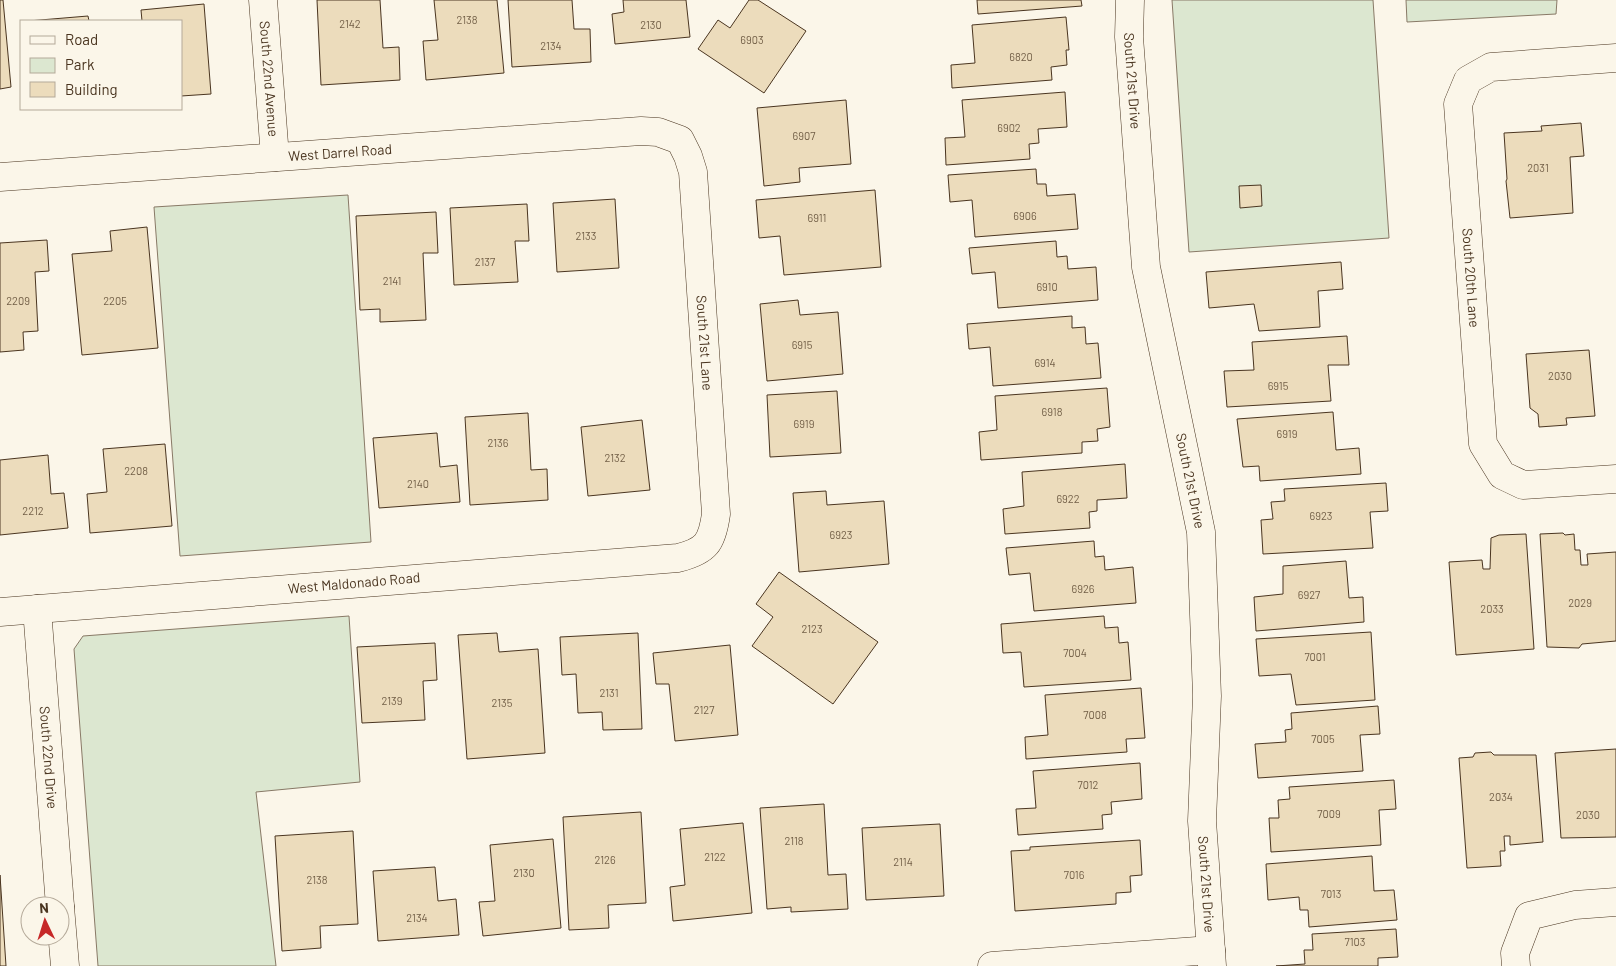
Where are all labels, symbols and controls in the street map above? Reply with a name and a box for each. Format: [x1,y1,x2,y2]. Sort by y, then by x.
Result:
house number: 2138 [457,13,478,26]
house number: 2142 [339,17,361,30]
house number: 2130 [640,18,662,31]
legend [20,20,182,110]
street label: South 22nd Avenue [257,20,282,137]
text: Road [65,30,98,48]
street label: South 21st Drive [1121,32,1145,130]
house number: 6903 [740,33,764,46]
house number: 2134 [540,39,562,52]
house number: 6820 [1009,50,1033,63]
text: Park [65,55,95,73]
text: Building [65,80,118,98]
house number: 6902 [997,121,1021,134]
house number: 6907 [793,129,815,142]
street label: West Darrel Road [288,140,393,164]
house number: 2031 [1527,161,1549,174]
house number: 6906 [1013,209,1037,222]
house number: 6911 [808,211,826,224]
street label: South 20th Lane [1459,227,1483,328]
house number: 2133 [576,229,596,242]
house number: 2137 [475,255,495,268]
house number: 2141 [383,274,401,287]
house number: 6910 [1036,280,1058,293]
house number: 2209 [6,294,30,307]
house number: 2205 [103,294,127,307]
street label: South 21st Lane [693,295,717,391]
house number: 6915 [792,338,813,351]
house number: 6914 [1034,356,1056,369]
house number: 2030 [1548,369,1572,382]
house number: 6915 [1268,379,1289,392]
house number: 6918 [1042,405,1063,418]
house number: 6919 [794,417,815,430]
house number: 6919 [1277,427,1298,440]
street label: South 21st Drive [1173,432,1209,530]
house number: 2136 [488,436,509,449]
house number: 2132 [604,451,626,464]
house number: 2208 [124,464,148,477]
house number: 2140 [407,477,429,490]
house number: 6922 [1056,492,1080,505]
house number: 2212 [22,504,44,517]
house number: 6923 [1310,509,1332,522]
house number: 6923 [830,528,852,541]
street label: West Maldonado Road [287,568,421,597]
house number: 6926 [1072,582,1095,595]
house number: 6927 [1298,588,1320,601]
house number: 2029 [1568,596,1592,609]
house number: 2033 [1480,602,1504,615]
house number: 2123 [801,622,823,635]
house number: 7004 [1063,646,1087,659]
house number: 7001 [1304,650,1326,663]
house number: 2131 [599,686,619,699]
house number: 2139 [382,694,403,707]
house number: 2135 [492,696,513,709]
house number: 2127 [694,703,714,716]
street label: South 22nd Drive [37,706,61,810]
house number: 7008 [1083,708,1107,721]
house number: 7005 [1311,732,1335,745]
house number: 7012 [1078,778,1099,791]
house number: 2034 [1489,790,1513,803]
house number: 7009 [1317,807,1341,820]
house number: 2030 [1576,808,1600,821]
house number: 2118 [784,834,804,847]
street label: South 21st Drive [1195,835,1219,933]
house number: 2122 [704,850,726,863]
house number: 2126 [594,853,616,866]
house number: 2114 [893,855,913,868]
house number: 2130 [513,866,535,879]
house number: 7016 [1064,868,1085,881]
house number: 2138 [307,873,328,886]
house number: 7013 [1321,887,1341,900]
north arrow [20,896,70,946]
text: N [39,899,49,916]
house number: 2134 [406,911,428,924]
house number: 7103 [1345,935,1365,948]

